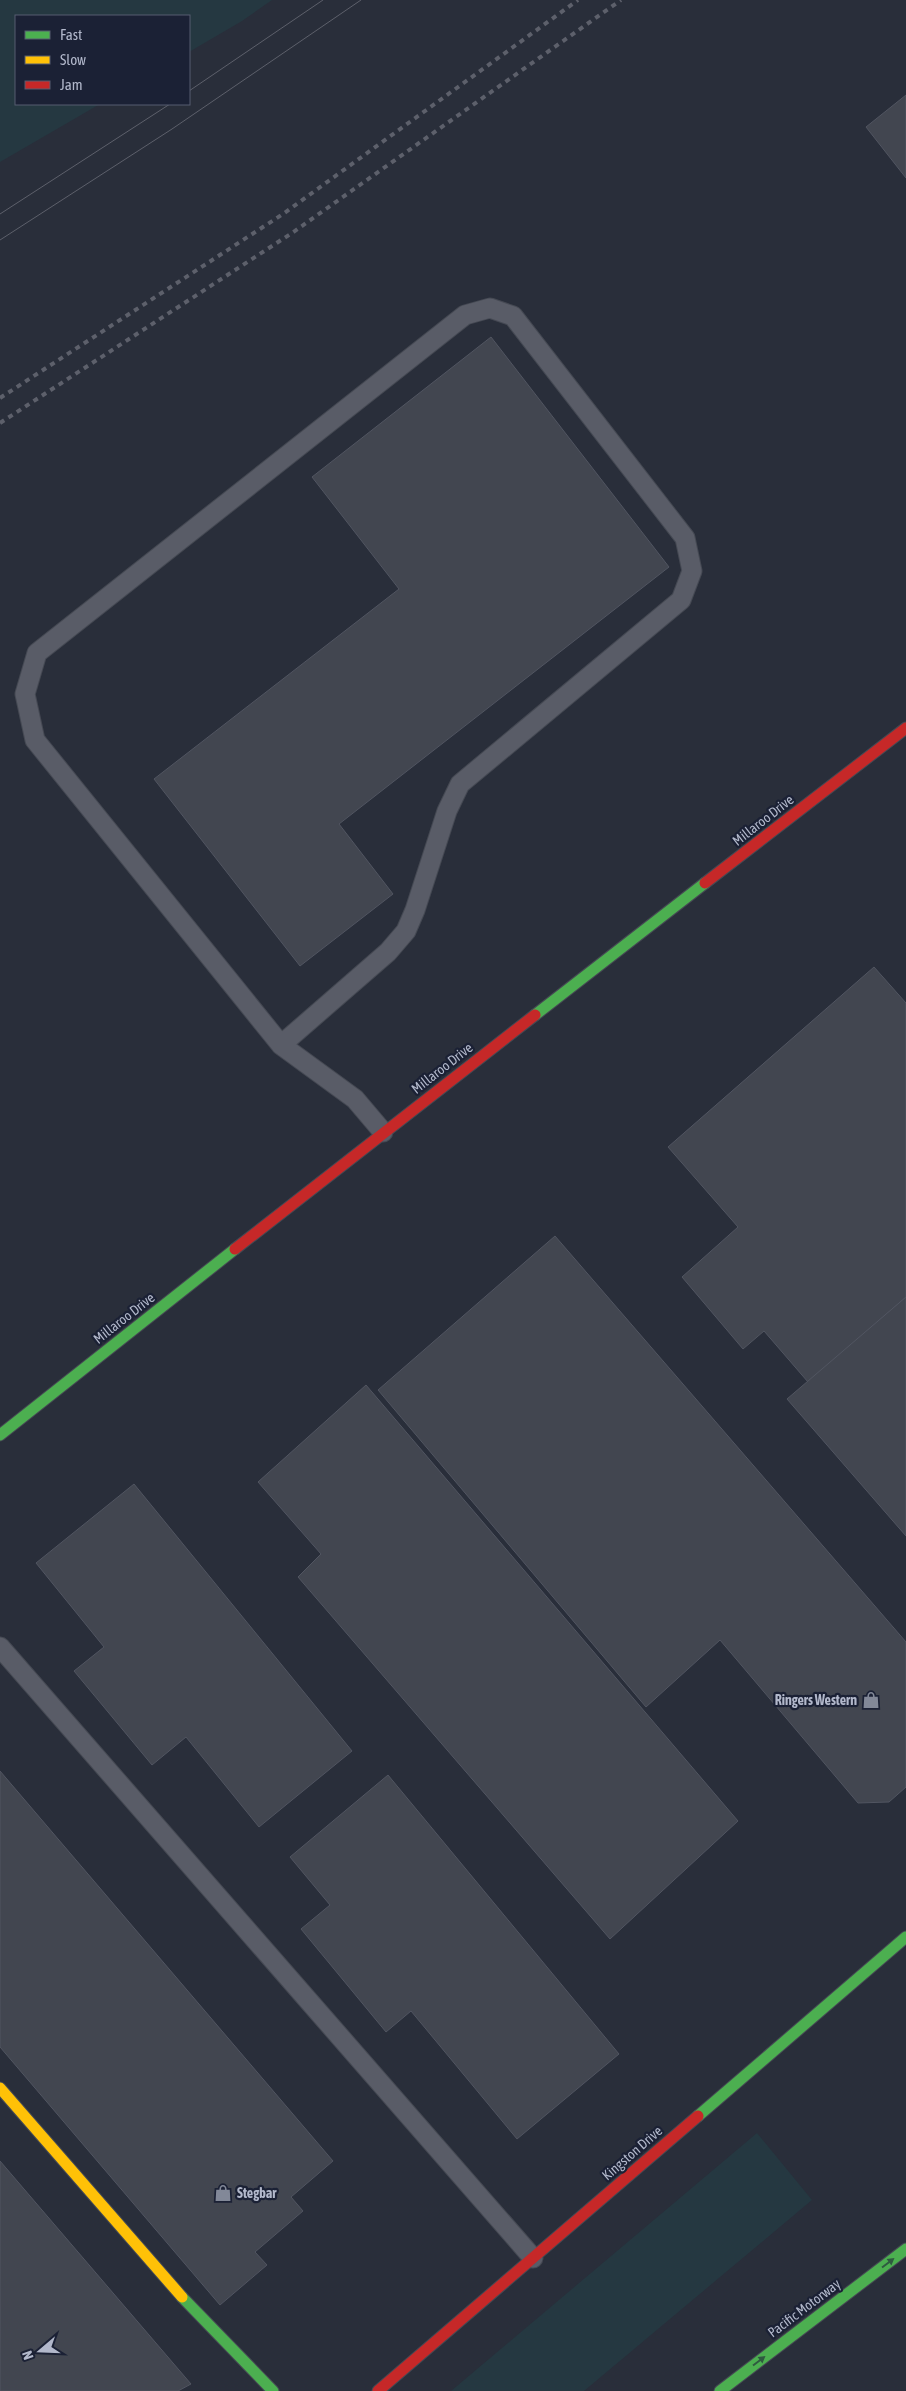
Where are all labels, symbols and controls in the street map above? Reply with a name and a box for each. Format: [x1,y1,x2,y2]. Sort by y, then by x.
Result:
legend [15,15,190,105]
text: Fast [60,26,82,43]
text: Slow [60,51,86,68]
text: Jam [60,76,83,93]
street label: Millaroo Drive [729,791,797,849]
street label: Millaroo Drive [408,1039,476,1097]
street label: Millaroo Drive [90,1289,158,1347]
shop icon: Ringers Western [861,1690,881,1710]
place label: Ringers Western [775,1692,857,1708]
street label: Kingston Drive [599,2123,665,2183]
shop icon: Stegbar [213,2183,233,2203]
place label: Stegbar [237,2185,277,2201]
one-way arrow [881,2257,894,2268]
street label: Pacific Motorway [765,2275,844,2340]
north arrow [15,2326,65,2376]
text: N [19,2349,37,2362]
one-way arrow [752,2356,765,2367]

